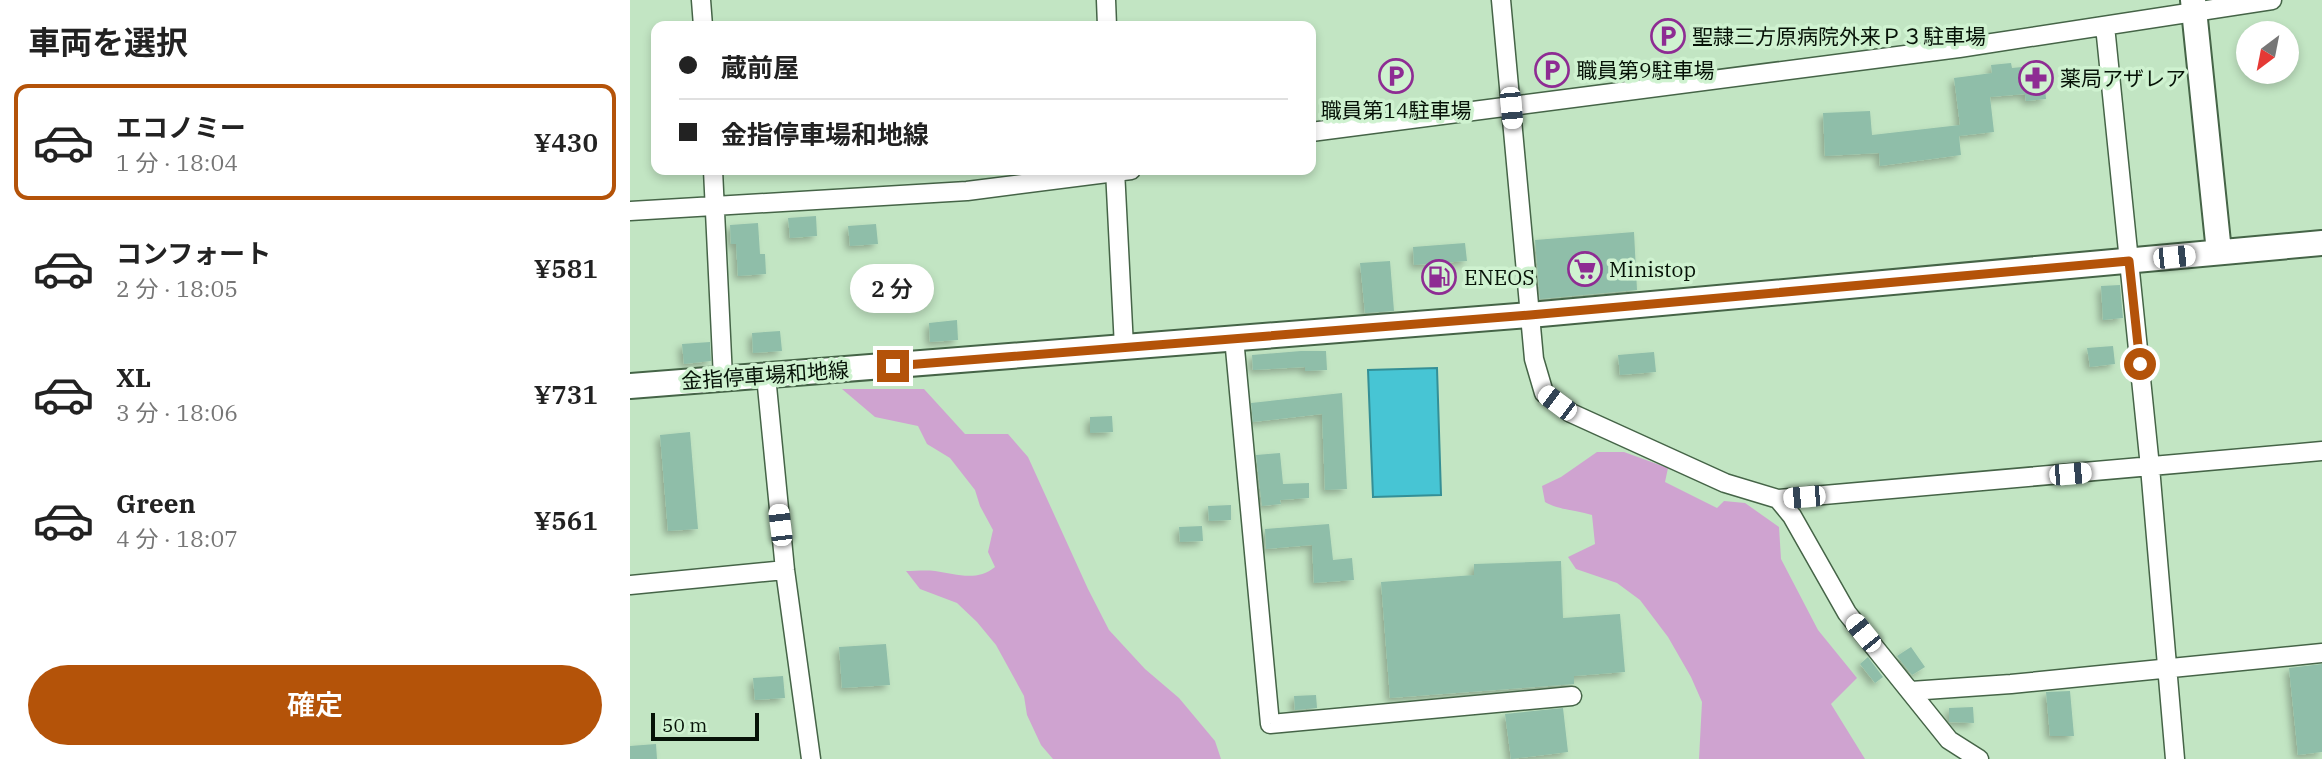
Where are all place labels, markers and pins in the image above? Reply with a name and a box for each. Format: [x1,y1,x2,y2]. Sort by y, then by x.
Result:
parking icon: 聖隷三方原病院外来Ｐ３駐車場 [1649,17,1687,55]
place label: 聖隷三方原病院外来Ｐ３駐車場 [1692,22,1986,50]
parking icon: 職員第9駐車場 [1533,51,1571,89]
place label: 職員第9駐車場 [1576,56,1715,84]
parking icon: 職員第14駐車場 [1377,57,1415,95]
pharmacy icon: 薬局アザレア [2017,59,2055,97]
place label: 薬局アザレア [2060,64,2186,92]
place label: 職員第14駐車場 [1320,96,1472,124]
supermarket icon: Ministop [1566,250,1604,288]
place label: Ministop [1609,255,1696,283]
fuel station icon: ENEOS [1420,258,1458,296]
place label: ENEOS [1464,263,1535,291]

